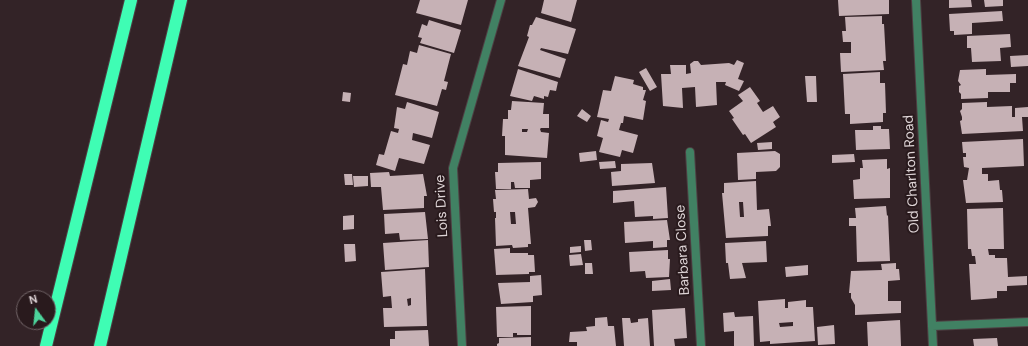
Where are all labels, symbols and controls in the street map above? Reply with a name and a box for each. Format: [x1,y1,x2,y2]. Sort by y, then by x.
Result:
street label: Old Charlton Road [901,114,923,234]
street label: Lois Drive [432,174,452,238]
street label: Barbara Close [672,204,694,296]
north arrow [16,290,56,330]
text: N [27,292,39,307]

